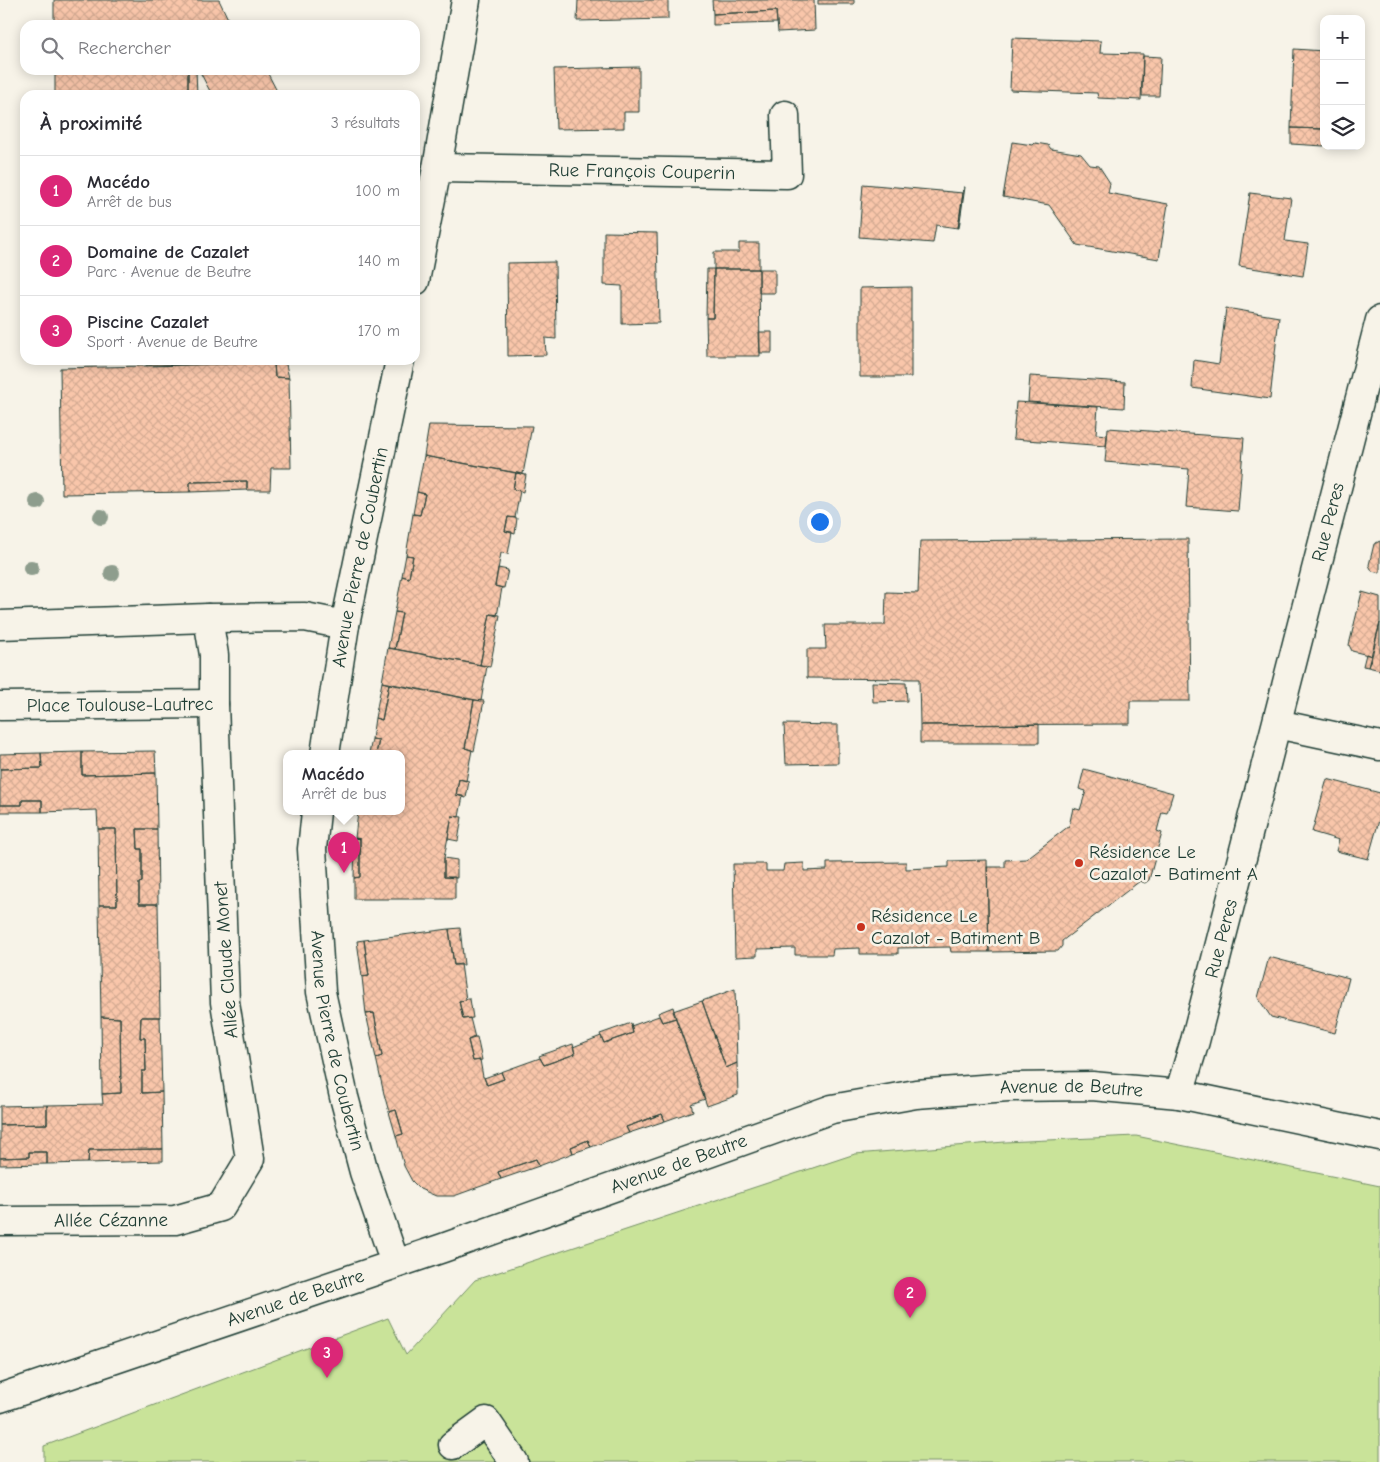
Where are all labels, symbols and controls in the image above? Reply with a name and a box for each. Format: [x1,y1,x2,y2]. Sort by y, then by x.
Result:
map controls [1320,15,1365,150]
button: + [1320,15,1365,60]
search box [20,20,420,75]
icon: search [38,34,66,62]
text: Rechercher [78,37,171,59]
button: − [1320,60,1365,105]
button: layers [1320,105,1365,150]
text: À proximité [40,111,142,135]
text: 3 résultats [331,114,400,132]
street label: Rue François Couperin [548,159,736,184]
text: Macédo [87,171,150,193]
text: 1 [53,182,59,200]
text: 100 m [356,182,400,200]
text: Arrêt de bus [87,193,172,211]
text: Domaine de Cazalet [87,241,249,263]
text: 2 [52,252,60,270]
text: 140 m [358,252,400,270]
text: Parc · Avenue de Beutre [87,263,251,281]
text: Piscine Cazalet [87,311,209,333]
text: 3 [52,322,60,340]
text: 170 m [358,322,400,340]
text: Sport · Avenue de Beutre [87,333,258,351]
street label: Avenue Pierre de Coubertin [328,445,393,669]
street label: Rue Peres [1307,480,1349,564]
your location [807,509,833,535]
street label: Place Toulouse-Lautrec [27,693,213,717]
popup [283,750,405,815]
text: Macédo [302,763,365,785]
text: Arrêt de bus [302,785,386,803]
pin: 1 [328,832,360,873]
place label: Résidence Le Cazalot - Batiment A [1089,841,1258,885]
marker: Résidence Le Cazalot - Batiment A [1073,857,1085,869]
street label: Allée Claude Monet [209,880,242,1039]
street label: Rue Peres [1201,897,1242,981]
place label: Résidence Le Cazalot - Batiment B [871,905,1041,949]
marker: Résidence Le Cazalot - Batiment B [855,921,867,933]
street label: Avenue Pierre de Coubertin [306,930,369,1153]
street label: Avenue de Beutre [999,1075,1144,1102]
street label: Avenue de Beutre [607,1129,750,1198]
street label: Allée Cézanne [54,1209,168,1232]
street label: Avenue de Beutre [224,1265,367,1331]
pin: 2 [894,1277,926,1318]
pin: 3 [311,1337,343,1378]

